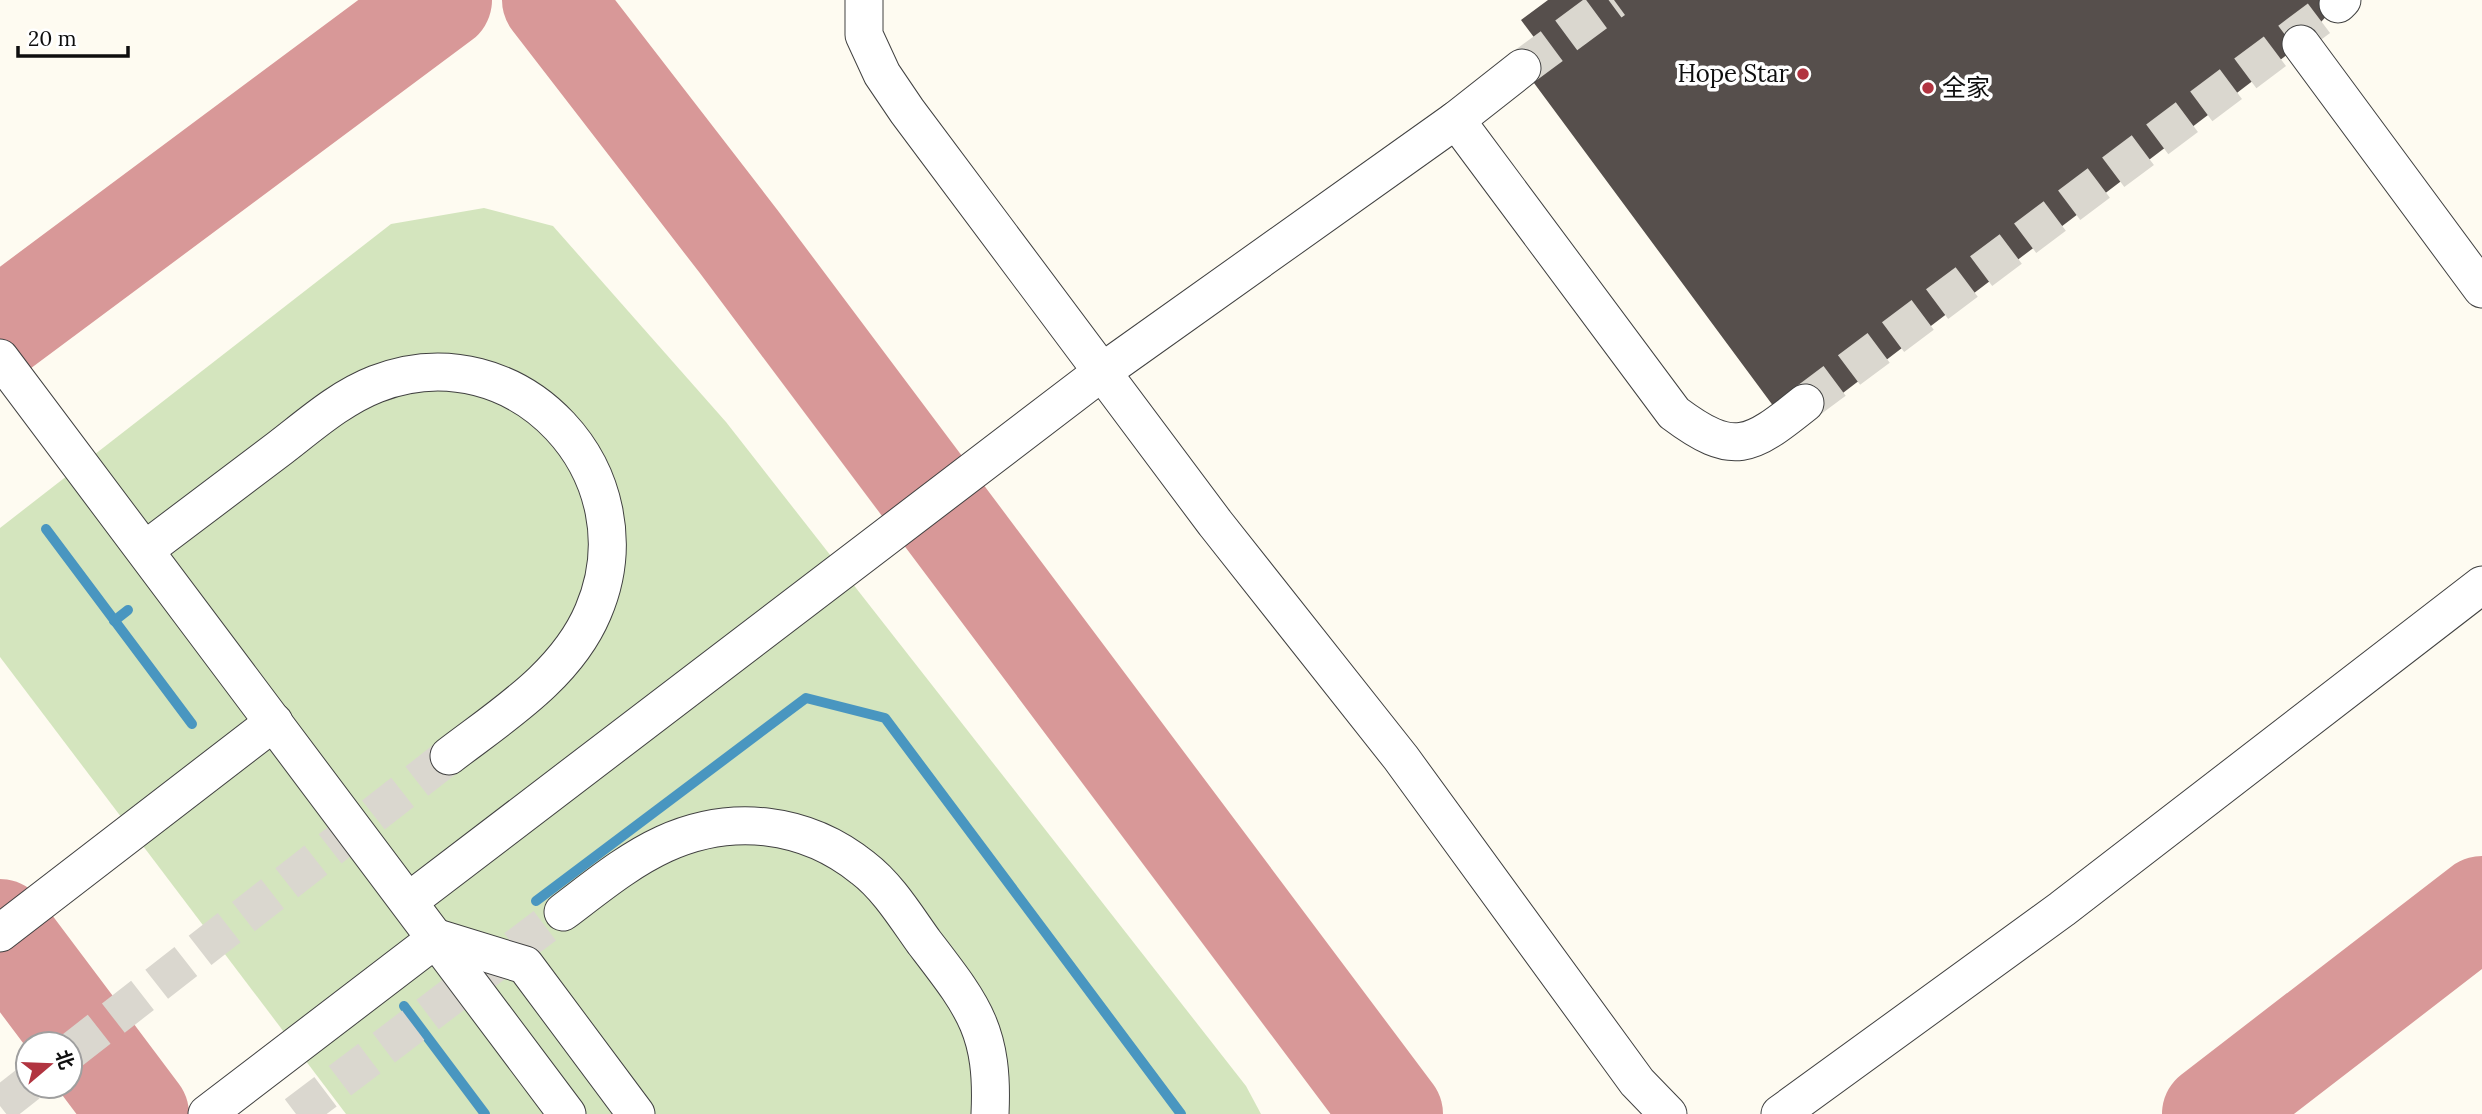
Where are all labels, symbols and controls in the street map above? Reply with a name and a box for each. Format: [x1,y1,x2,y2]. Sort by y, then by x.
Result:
scale bar [18,14,128,58]
text: 20 m [28,25,77,52]
place label: Hope Star [1678,58,1790,89]
marker: Hope Star [1795,66,1811,82]
place label: 全家 [1942,72,1990,103]
marker: 全家 [1920,80,1936,96]
north arrow [14,1030,84,1100]
text: 北 [51,1047,80,1072]

